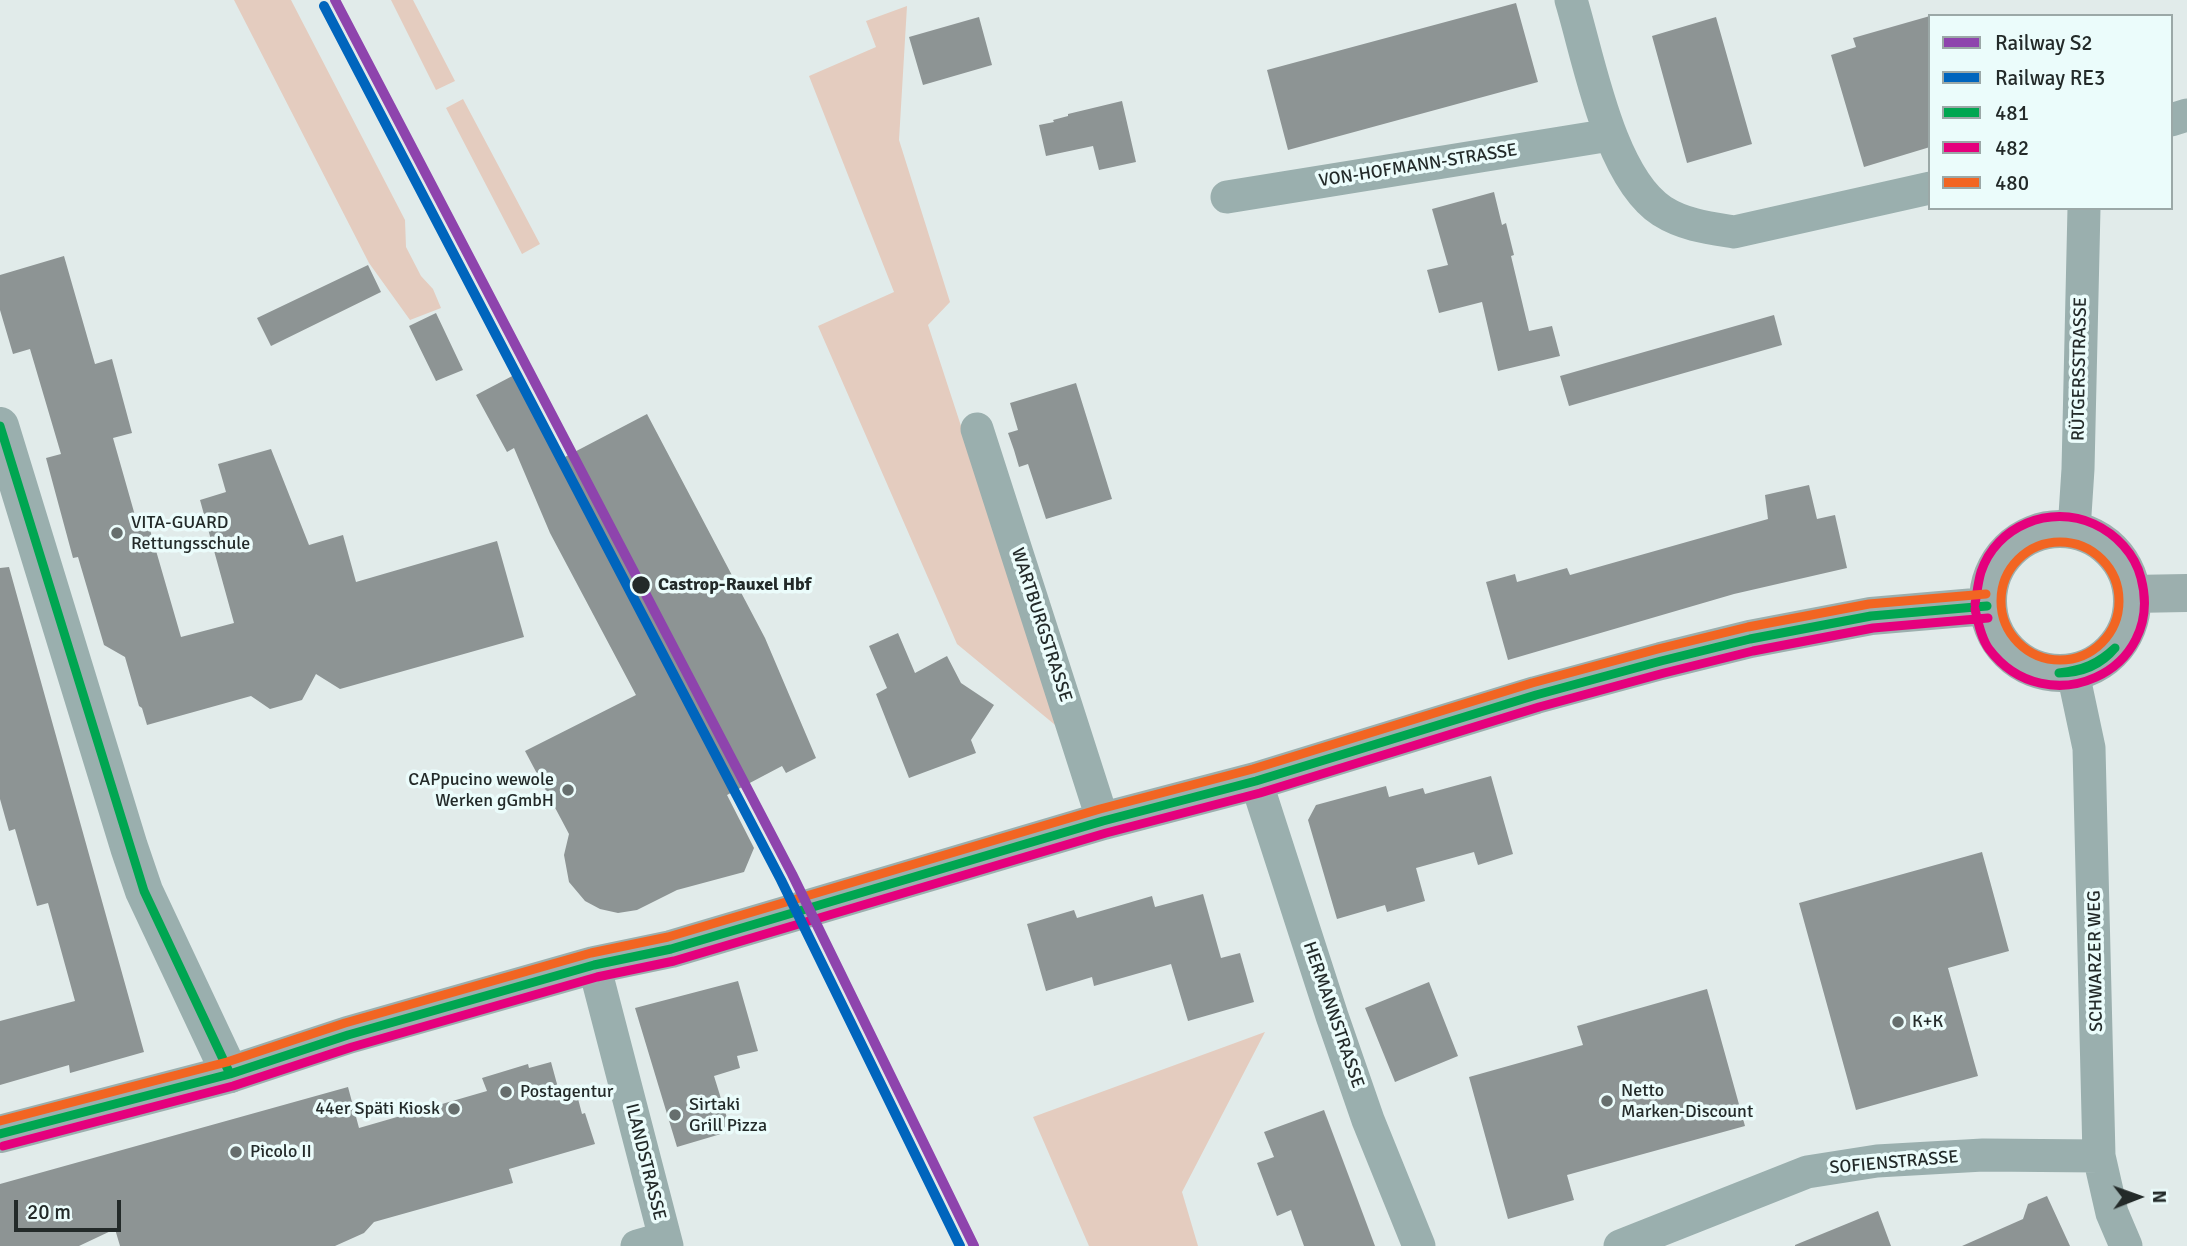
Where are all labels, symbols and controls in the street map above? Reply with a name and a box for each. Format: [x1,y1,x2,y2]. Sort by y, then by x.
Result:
legend [1928,14,2173,210]
text: Railway S2 [1995,30,2093,56]
text: Railway RE3 [1995,65,2105,91]
text: 481 [1995,100,2029,126]
text: 482 [1995,135,2029,161]
street label: VON-HOFMANN-STRASSE [1317,140,1519,192]
text: 480 [1995,170,2029,196]
street label: RÜTGERSSTRASSE [2068,297,2092,441]
place label: VITA-GUARD Rettungsschule [131,512,250,554]
marker: VITA-GUARD Rettungsschule [109,525,125,541]
street label: WARTBURGSTRASSE [1006,545,1076,705]
marker: Castrop-Rauxel Hbf [630,574,652,596]
place label: Castrop-Rauxel Hbf [658,574,811,596]
place label: CAPpucino wewole Werken gGmbH [408,769,554,812]
marker: CAPpucino wewole Werken gGmbH [560,782,576,798]
street label: SCHWARZER WEG [2084,890,2108,1032]
street label: HERMANNSTRASSE [1298,939,1368,1091]
place label: K+K [1912,1011,1943,1033]
marker: K+K [1890,1014,1906,1030]
place label: Netto Marken-Discount [1621,1080,1753,1122]
place label: Postagentur [520,1081,613,1103]
marker: Postagentur [498,1084,514,1100]
marker: Netto Marken-Discount [1599,1093,1615,1109]
place label: Sirtaki Grill Pizza [689,1094,767,1136]
place label: 44er Späti Kiosk [315,1098,440,1120]
marker: 44er Späti Kiosk [446,1101,462,1117]
street label: ILANDSTRASSE [620,1101,670,1223]
marker: Sirtaki Grill Pizza [667,1107,683,1123]
place label: Picolo II [250,1141,312,1163]
marker: Picolo II [228,1144,244,1160]
street label: SOFIENSTRASSE [1829,1147,1959,1179]
north arrow [2103,1162,2173,1232]
scale bar [18,1186,124,1230]
text: N [2147,1190,2171,1203]
text: 20 m [27,1199,71,1225]

